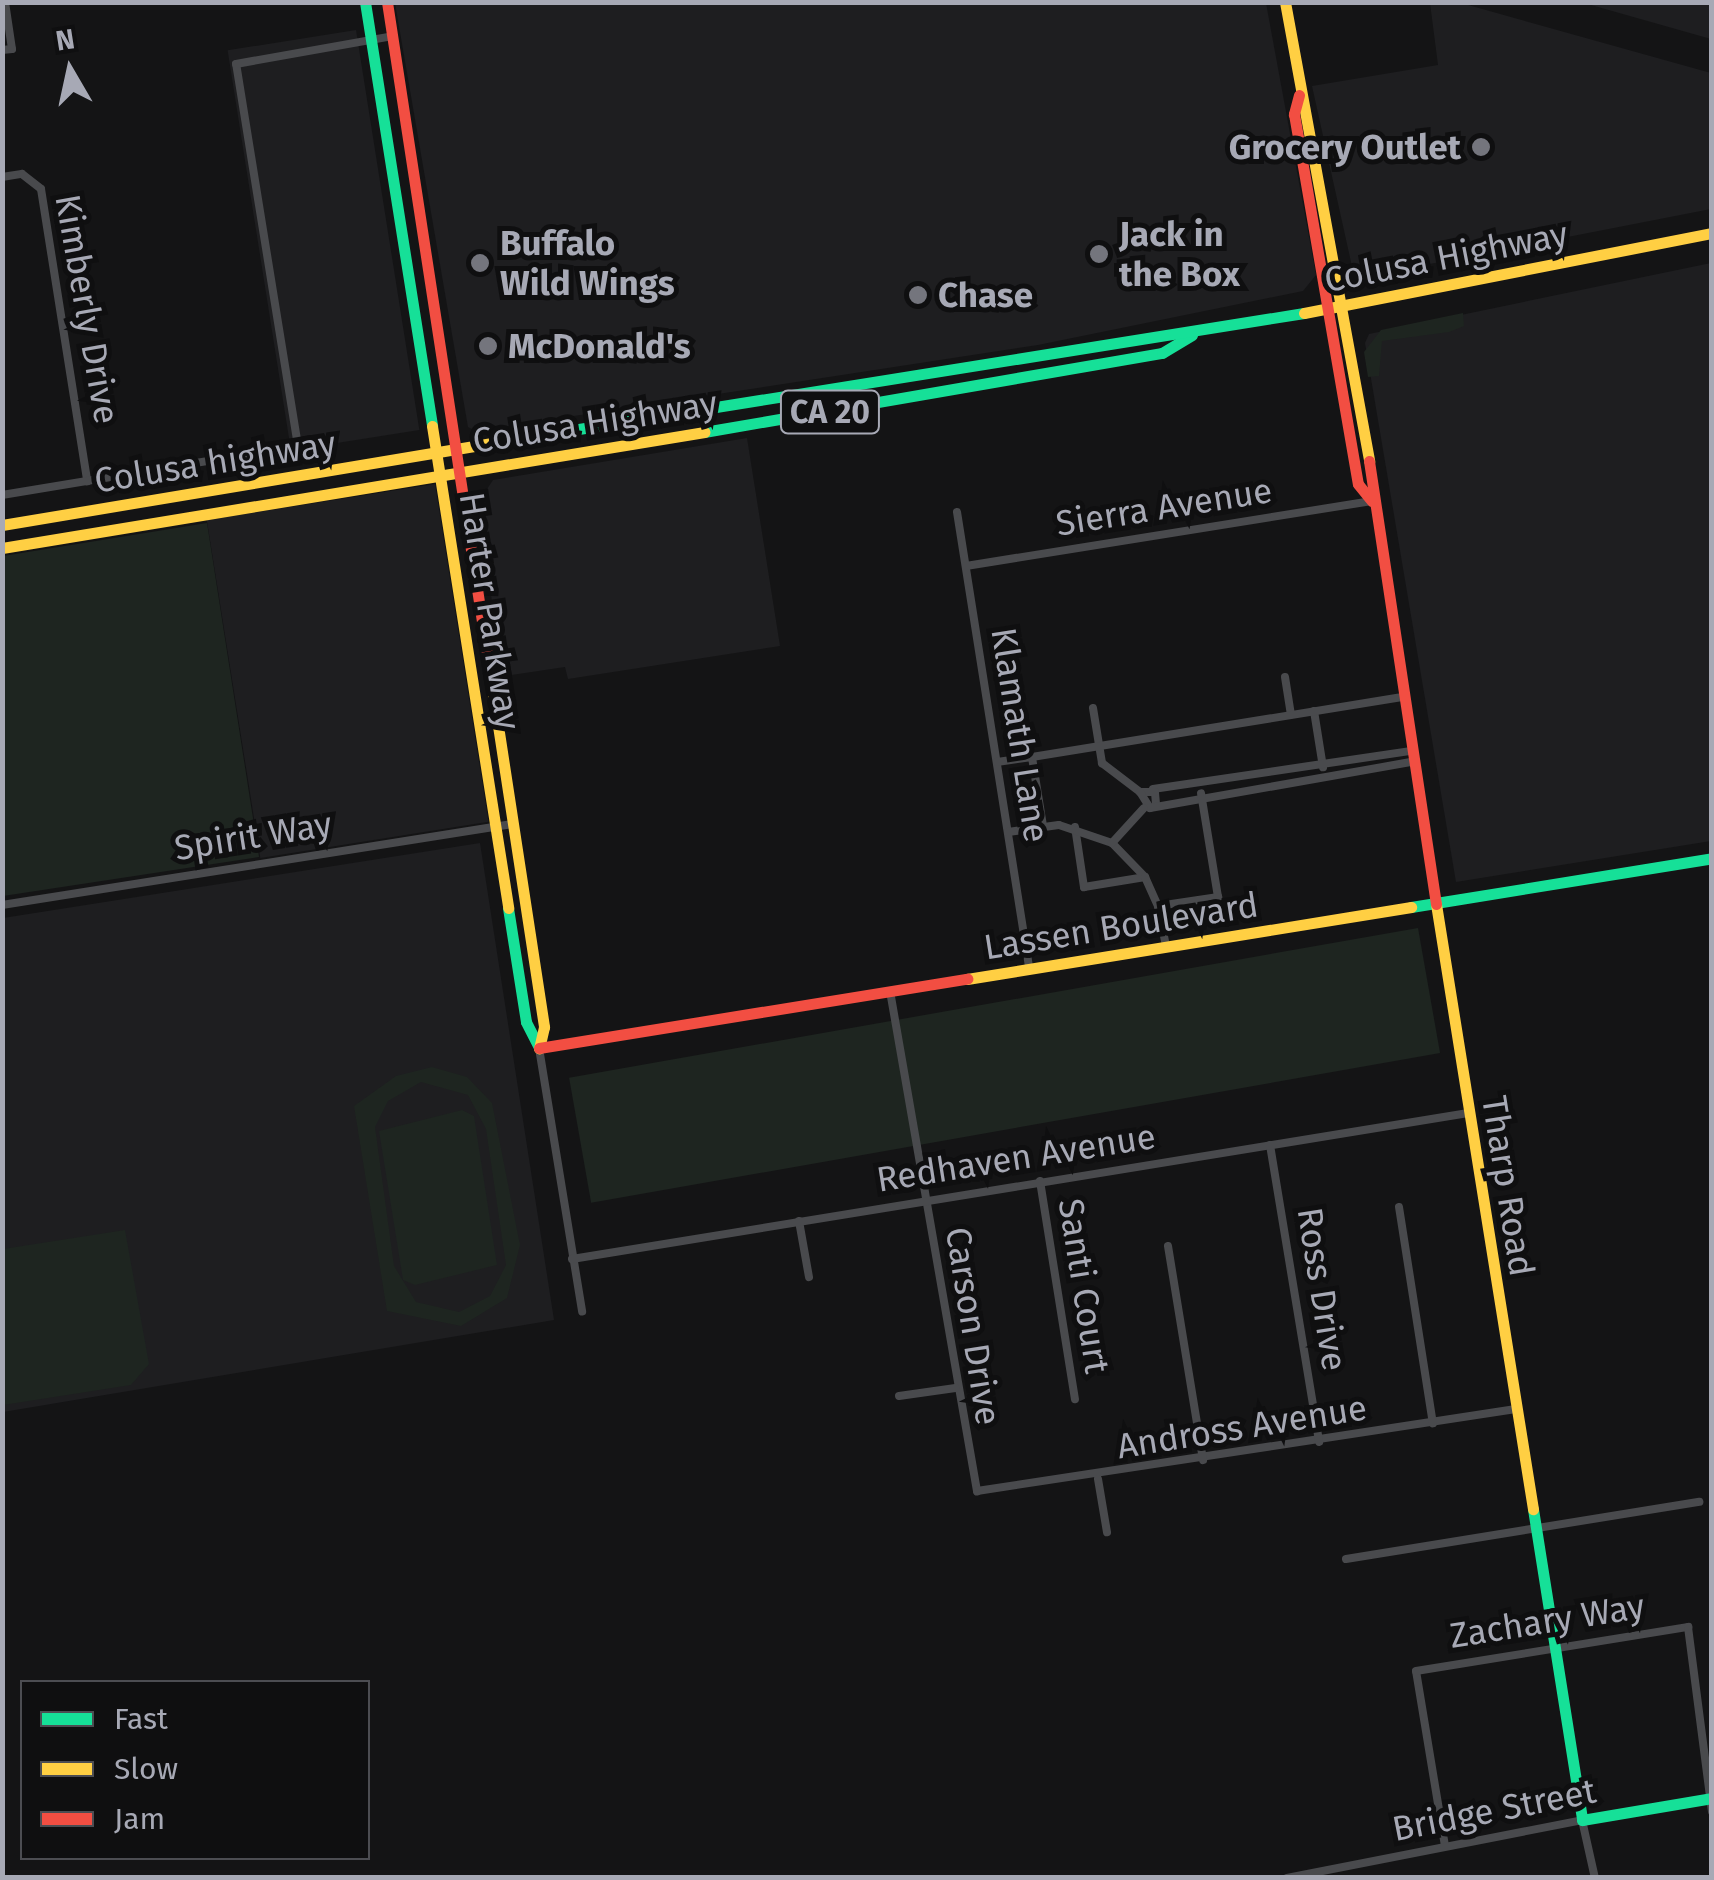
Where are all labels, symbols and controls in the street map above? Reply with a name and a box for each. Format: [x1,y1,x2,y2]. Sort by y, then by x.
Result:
north arrow [20,20,120,120]
text: N [53,22,77,58]
place label: Grocery Outlet [1229,126,1461,168]
marker: Grocery Outlet [1470,136,1492,158]
street label: Kimberly Drive [46,191,128,427]
place label: Jack in the Box [1119,213,1240,295]
street label: Colusa Highway [1321,213,1571,301]
place label: Buffalo Wild Wings [500,222,675,304]
marker: Jack in the Box [1088,243,1110,265]
marker: Buffalo Wild Wings [469,252,491,274]
place label: Chase [938,274,1033,316]
marker: Chase [907,284,929,306]
place label: McDonald's [508,325,691,367]
marker: McDonald's [477,335,499,357]
street label: Colusa Highway [470,382,720,462]
road number: CA 20 [778,385,882,439]
street label: Colusa highway [91,422,339,502]
street label: Sierra Avenue [1053,469,1275,545]
street label: Harter Parkway [451,489,529,733]
street label: Klamath Lane [982,625,1058,845]
street label: Spirit Way [171,803,335,869]
street label: Lassen Boulevard [981,884,1261,968]
street label: Tharp Road [1473,1093,1543,1279]
street label: Redhaven Avenue [874,1115,1158,1201]
street label: Santi Court [1049,1196,1119,1376]
street label: Ross Drive [1288,1204,1356,1374]
street label: Carson Drive [937,1224,1009,1428]
street label: Andross Avenue [1114,1387,1370,1467]
street label: Zachary Way [1447,1585,1647,1657]
legend [20,1680,370,1860]
text: Fast [114,1701,168,1737]
text: Slow [114,1751,178,1787]
street label: Bridge Street [1389,1770,1599,1850]
text: Jam [114,1801,165,1837]

